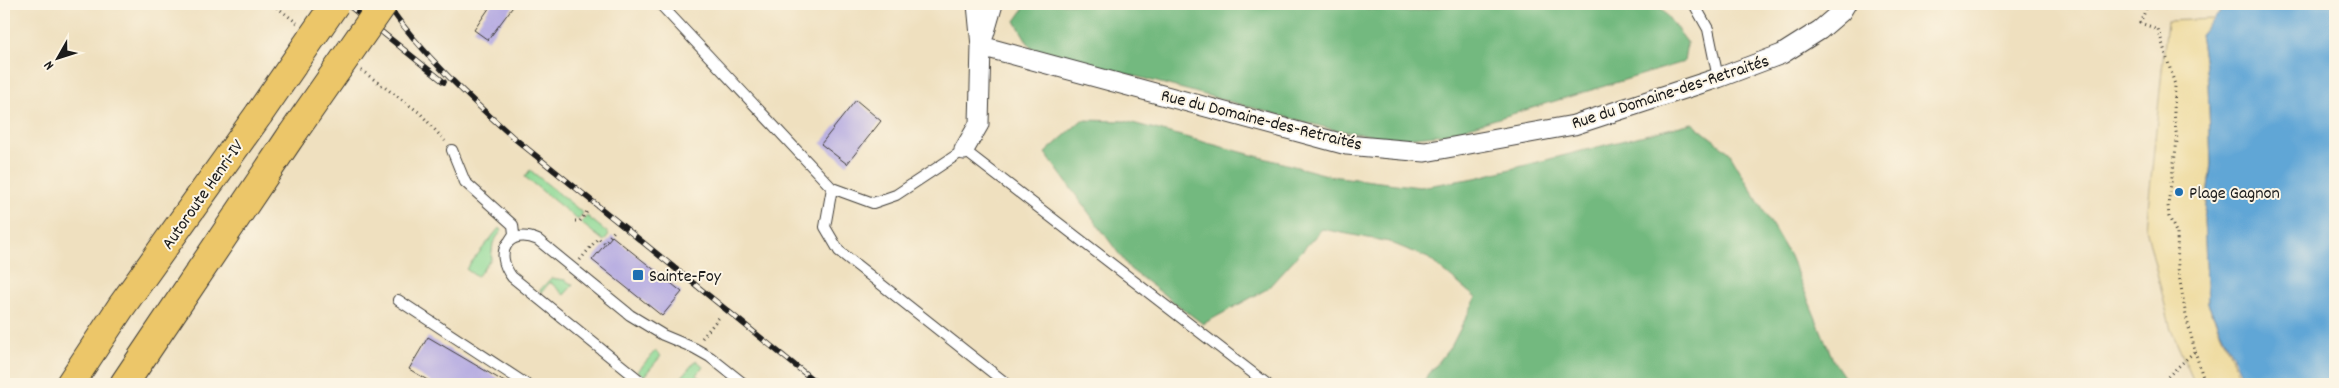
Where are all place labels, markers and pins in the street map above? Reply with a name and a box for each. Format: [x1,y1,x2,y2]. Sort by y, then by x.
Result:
place label: Plage Gagnon [2189,182,2280,207]
marker: Plage Gagnon [2173,186,2185,198]
place label: Sainte-Foy [649,265,722,290]
marker: Sainte-Foy [631,268,645,282]

